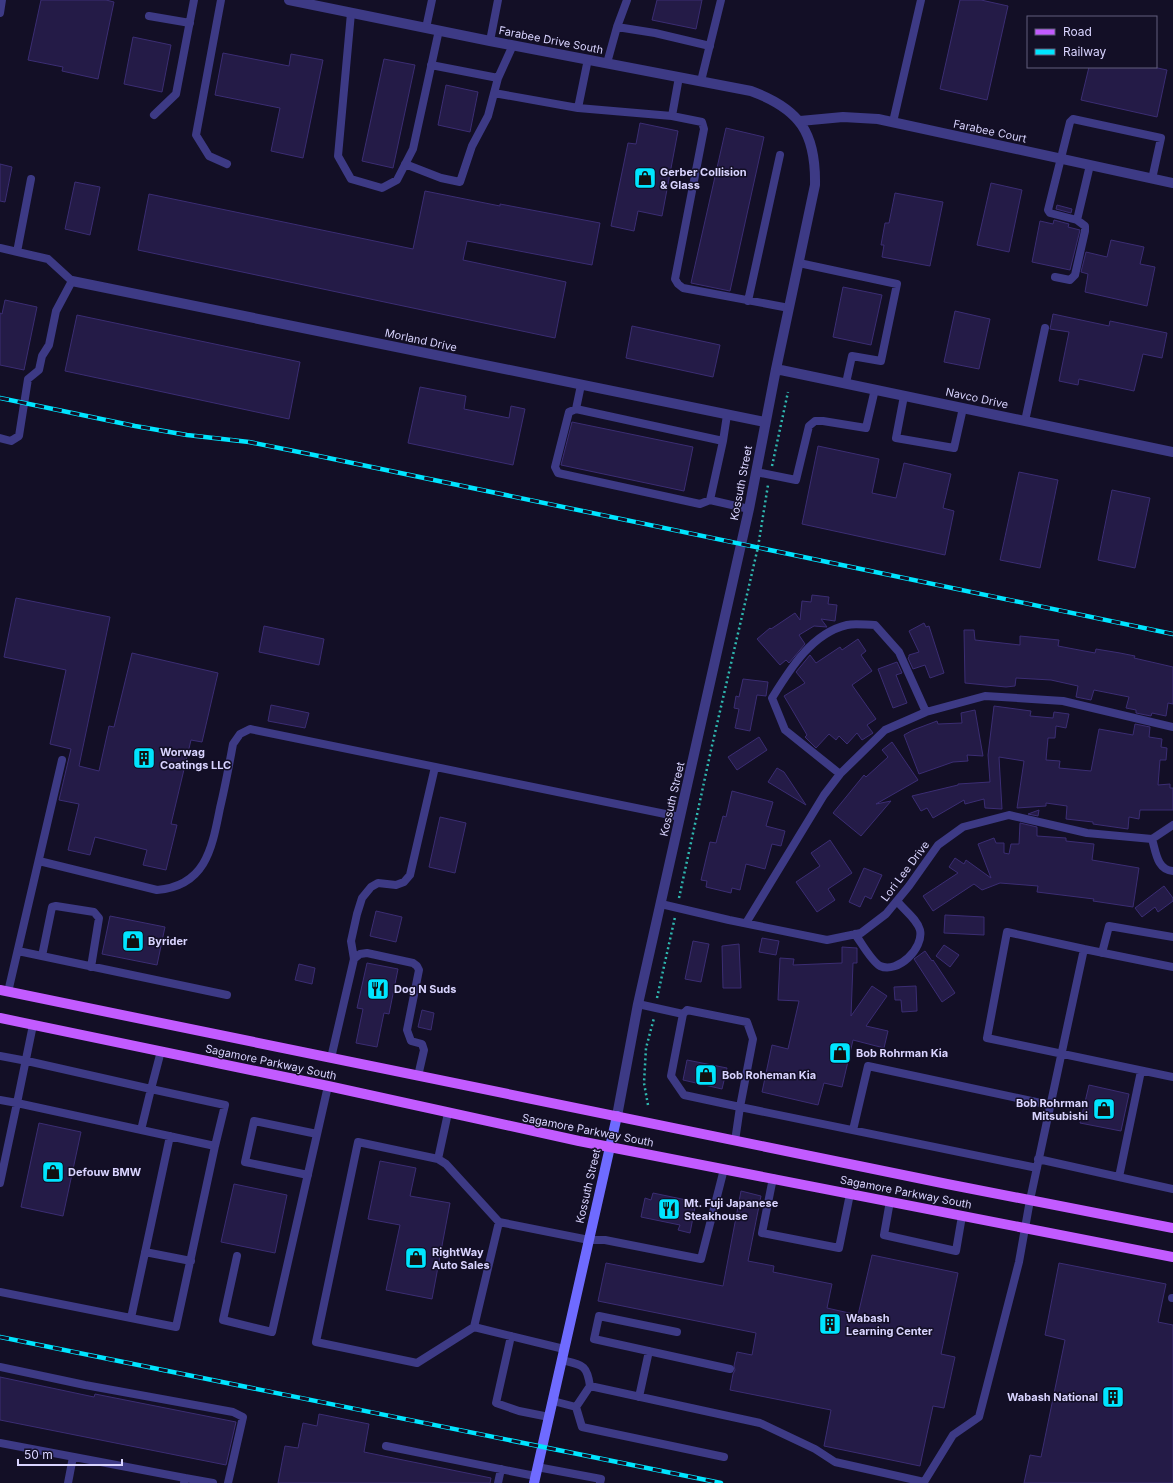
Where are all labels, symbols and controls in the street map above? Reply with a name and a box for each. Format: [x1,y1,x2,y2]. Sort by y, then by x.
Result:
legend [1027,16,1157,68]
street label: Farabee Drive South [498,23,604,57]
text: Road [1063,24,1092,39]
text: Railway [1063,44,1107,59]
street label: Farabee Court [952,116,1028,146]
shop icon: Gerber Collision & Glass [632,165,658,191]
place label: Gerber Collision & Glass [660,165,747,192]
street label: Morland Drive [384,326,458,354]
street label: Navco Drive [944,385,1010,411]
street label: Kossuth Street [727,444,755,522]
building icon: Worwag Coatings LLC [131,745,157,771]
place label: Worwag Coatings LLC [160,745,231,772]
street label: Kossuth Street [657,760,687,838]
street label: Lori Lee Drive [878,838,932,904]
shop icon: Byrider [120,928,146,954]
place label: Byrider [148,934,188,948]
restaurant icon: Dog N Suds [365,976,391,1002]
place label: Dog N Suds [394,982,456,996]
shop icon: Bob Rohrman Kia [827,1040,853,1066]
street label: Sagamore Parkway South [204,1041,338,1083]
place label: Bob Rohrman Kia [856,1046,948,1060]
shop icon: Bob Roheman Kia [693,1062,719,1088]
place label: Bob Roheman Kia [722,1068,816,1082]
place label: Bob Rohrman Mitsubishi [1016,1096,1088,1123]
shop icon: Bob Rohrman Mitsubishi [1091,1096,1117,1122]
street label: Sagamore Parkway South [521,1110,655,1150]
street label: Kossuth Street [573,1147,603,1225]
shop icon: Defouw BMW [40,1159,66,1185]
place label: Defouw BMW [68,1165,142,1179]
street label: Sagamore Parkway South [839,1172,973,1212]
restaurant icon: Mt. Fuji Japanese Steakhouse [656,1196,682,1222]
place label: Mt. Fuji Japanese Steakhouse [684,1196,779,1223]
shop icon: RightWay Auto Sales [403,1245,429,1271]
place label: RightWay Auto Sales [432,1245,490,1272]
building icon: Wabash Learning Center [817,1311,843,1337]
place label: Wabash Learning Center [846,1311,933,1338]
building icon: Wabash National [1100,1384,1126,1410]
place label: Wabash National [1007,1390,1098,1404]
scale bar [18,1441,122,1467]
text: 50 m [24,1447,53,1462]

